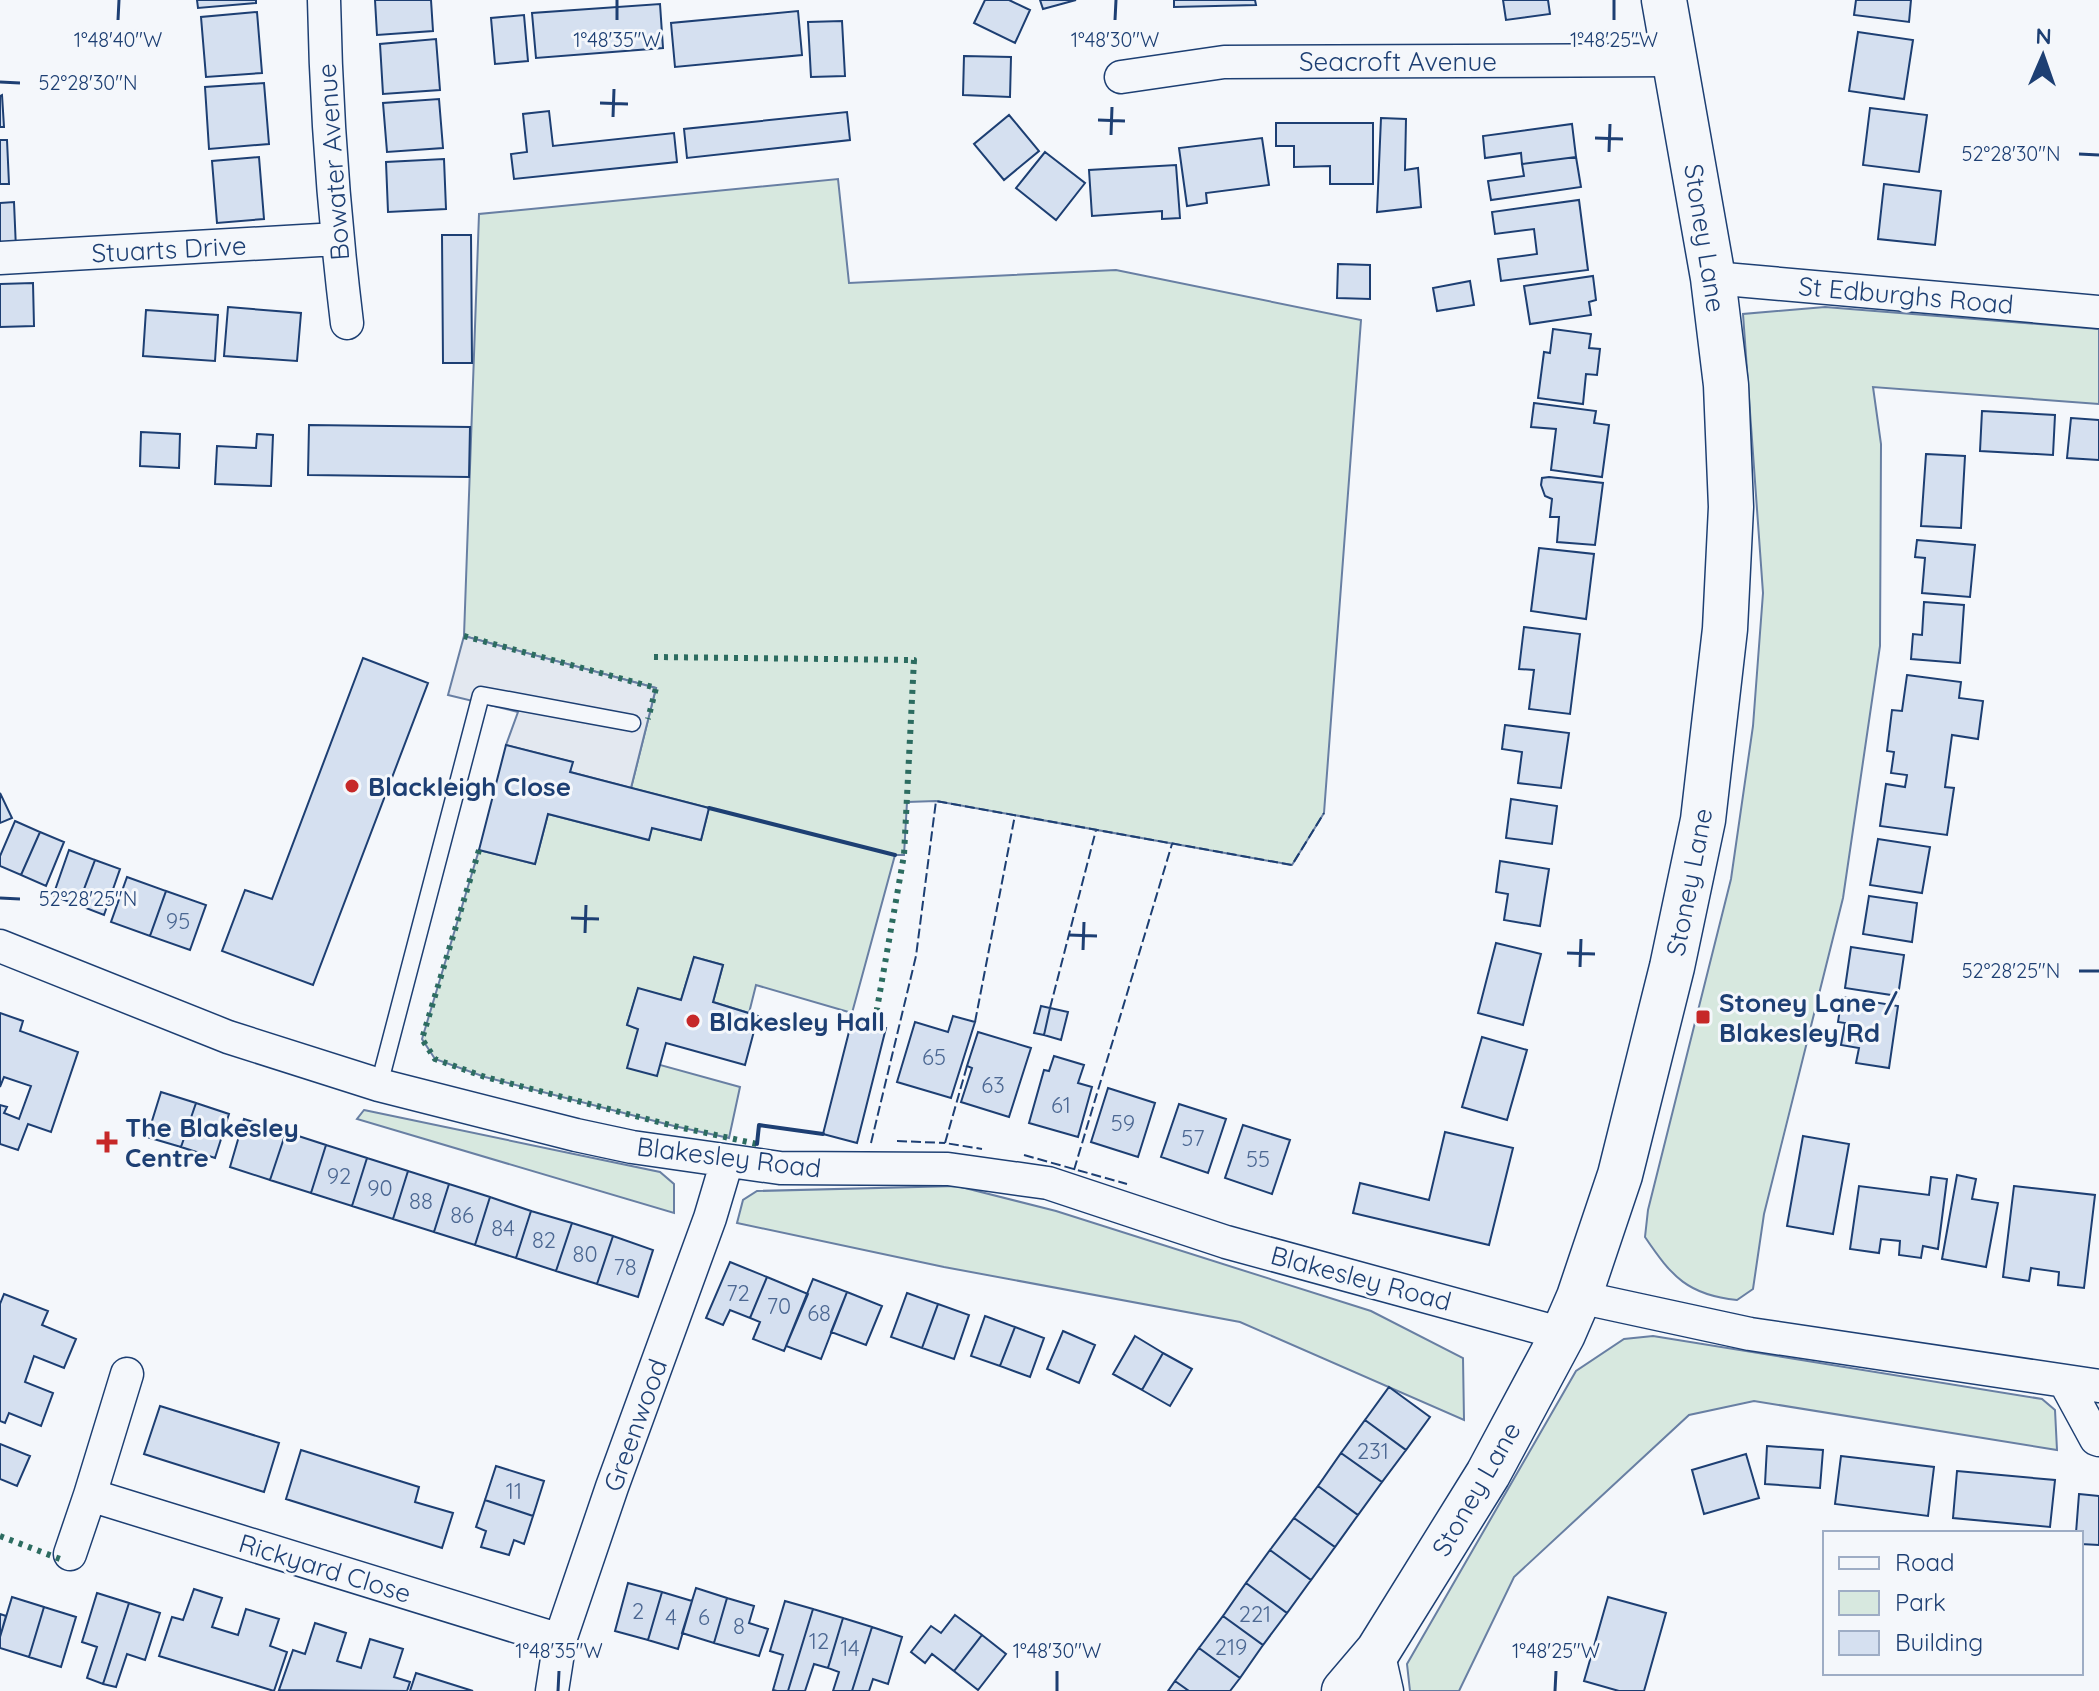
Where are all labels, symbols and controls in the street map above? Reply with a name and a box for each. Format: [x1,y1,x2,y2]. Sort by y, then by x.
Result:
north arrow [2003,16,2083,96]
text: N [2035,22,2052,50]
text: 1°48'40"W [74,27,162,52]
text: 1°48'35"W [573,27,661,52]
text: 1°48'30"W [1071,27,1159,52]
text: 1°48'25"W [1570,27,1658,52]
street label: Seacroft Avenue [1299,45,1497,78]
street label: Bowater Avenue [310,62,356,262]
text: 52°28'30"N [39,70,137,95]
text: 52°28'30"N [1962,141,2060,166]
street label: Stoney Lane [1677,161,1733,315]
street label: Stuarts Drive [91,228,247,270]
street label: St Edburghs Road [1797,269,2015,321]
place label: Blackleigh Close [368,770,571,803]
marker: Blackleigh Close [343,777,361,795]
street label: Stoney Lane [1659,805,1719,959]
text: 52°28'25"N [39,886,137,911]
house number: 95 [166,907,190,935]
text: 52°28'25"N [1962,958,2060,983]
place label: Stoney Lane / Blakesley Rd [1719,986,1899,1049]
place label: Blakesley Hall [709,1005,885,1038]
marker: Stoney Lane / Blakesley Rd [1694,1008,1712,1026]
marker: Blakesley Hall [684,1012,702,1030]
house number: 65 [922,1043,946,1071]
house number: 63 [981,1071,1005,1099]
house number: 61 [1051,1091,1071,1119]
house number: 59 [1111,1109,1135,1137]
place label: The Blakesley Centre [125,1111,299,1174]
house number: 57 [1181,1124,1205,1152]
street label: Blakesley Road [635,1129,823,1185]
marker: The Blakesley Centre [96,1131,118,1153]
house number: 55 [1246,1145,1270,1173]
house number: 92 [327,1162,351,1190]
house number: 90 [367,1174,393,1202]
house number: 88 [409,1187,433,1215]
house number: 86 [450,1201,474,1229]
house number: 84 [491,1214,515,1242]
house number: 82 [532,1226,556,1254]
street label: Blakesley Road [1267,1238,1455,1318]
house number: 80 [573,1240,597,1268]
house number: 78 [613,1253,637,1281]
house number: 72 [726,1279,750,1307]
house number: 70 [767,1292,791,1320]
house number: 68 [807,1299,831,1327]
street label: Greenwood [596,1354,674,1496]
street label: Stoney Lane [1424,1416,1528,1562]
house number: 231 [1357,1437,1389,1465]
house number: 11 [506,1477,522,1505]
street label: Rickyard Close [235,1526,415,1610]
legend [1823,1531,2083,1675]
text: Road [1895,1547,1955,1577]
text: Park [1895,1587,1946,1617]
house number: 2 [632,1597,644,1625]
house number: 221 [1239,1600,1271,1628]
house number: 4 [665,1603,677,1631]
house number: 6 [698,1603,710,1631]
house number: 8 [733,1612,745,1640]
house number: 12 [809,1627,829,1655]
text: Building [1895,1627,1983,1657]
house number: 219 [1215,1633,1247,1661]
house number: 14 [840,1634,860,1662]
text: 1°48'35"W [515,1638,603,1663]
text: 1°48'30"W [1013,1638,1101,1663]
text: 1°48'25"W [1512,1638,1600,1663]

